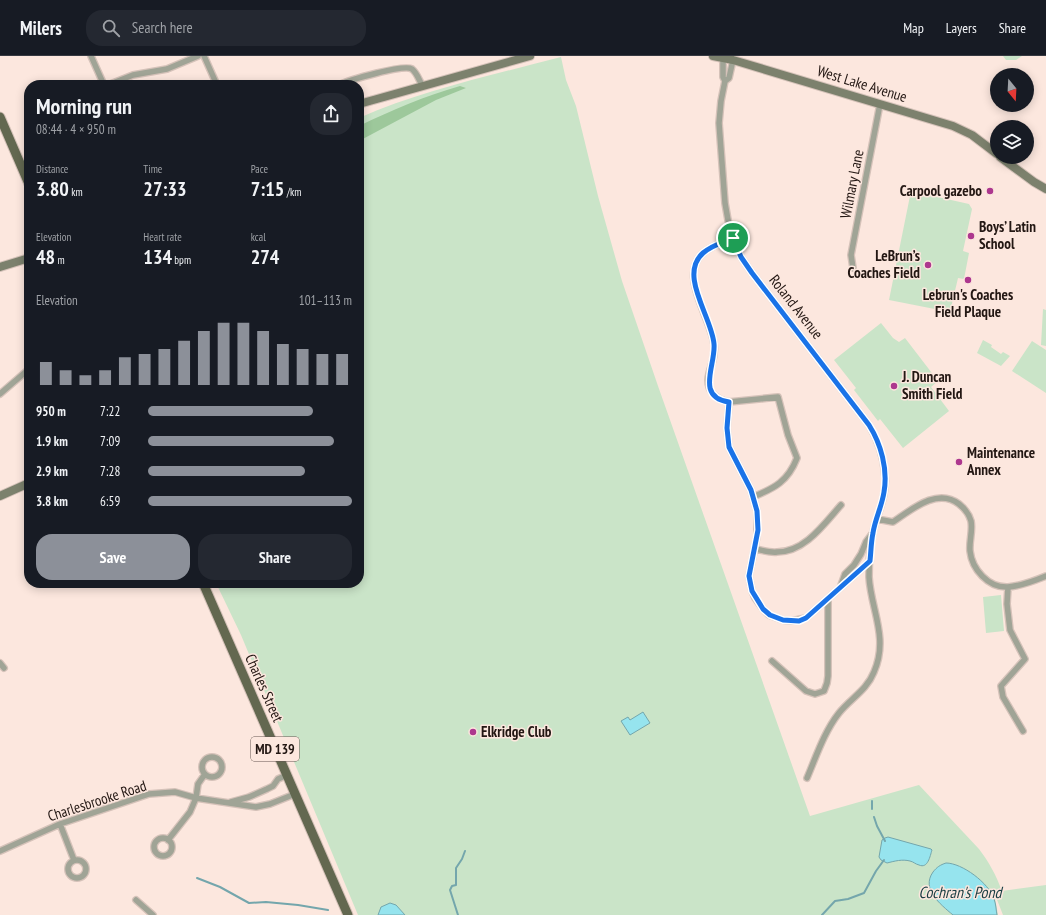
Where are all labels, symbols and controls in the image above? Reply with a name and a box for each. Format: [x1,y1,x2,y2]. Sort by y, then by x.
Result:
search box [86,10,366,46]
text: Milers [20,16,62,40]
icon: search [100,17,122,39]
text: Search here [132,18,193,37]
text: Map [903,19,924,37]
text: Layers [946,19,977,37]
text: Share [999,19,1026,37]
street label: West Lake Avenue [815,61,909,106]
north arrow [990,68,1034,112]
map controls [990,68,1034,164]
text: Morning run [36,92,132,120]
button: share [310,93,352,135]
button: layers [990,120,1034,164]
text: 08:44 · 4 × 950 m [36,121,116,138]
street label: Wilmary Lane [836,148,868,220]
text: Distance [36,162,68,176]
text: Time [143,162,162,176]
text: Pace [251,162,268,176]
text: 3.80 [36,176,69,202]
text: 27:33 [143,176,187,202]
text: 7:15 [251,176,284,202]
place label: Carpool gazebo [900,181,982,200]
text: km [69,185,83,199]
text: /km [284,185,301,199]
marker: Carpool gazebo [985,186,995,196]
place label: Boys’ Latin School [979,217,1036,253]
pin [716,221,750,255]
icon: arrive [722,227,744,249]
text: Elevation [36,230,71,244]
text: Heart rate [143,230,182,244]
text: kcal [251,230,266,244]
marker: Boys’ Latin School [966,231,976,241]
text: 48 [36,244,55,270]
text: 134 [143,244,172,270]
text: 274 [251,244,279,270]
place label: LeBrun’s Coaches Field [848,246,920,282]
text: m [55,253,65,267]
text: bpm [172,253,191,267]
marker: LeBrun’s Coaches Field [923,260,933,270]
street label: Roland Avenue [765,271,827,343]
marker: Lebrun's Coaches Field Plaque [963,275,973,285]
place label: Lebrun's Coaches Field Plaque [923,285,1013,321]
text: Elevation [36,292,78,309]
text: 101–113 m [299,292,352,309]
place label: J. Duncan Smith Field [901,367,963,403]
marker: J. Duncan Smith Field [889,381,899,391]
text: 950 m [36,403,66,420]
text: 7:22 [100,403,120,420]
text: 1.9 km [36,433,68,450]
text: 7:09 [100,433,120,450]
place label: Maintenance Annex [966,443,1035,479]
marker: Maintenance Annex [954,457,964,467]
text: 2.9 km [36,463,68,480]
text: 7:28 [100,463,120,480]
text: 3.8 km [36,493,68,510]
text: 6:59 [100,493,120,510]
button: Save [36,534,190,580]
button: Share [198,534,352,580]
street label: Charles Street [241,651,288,725]
place label: Elkridge Club [481,722,552,741]
marker: Elkridge Club [468,727,478,737]
road number: MD 139 [251,737,299,761]
street label: Charlesbrooke Road [45,776,149,825]
water label: Cochran's Pond [919,882,1003,902]

